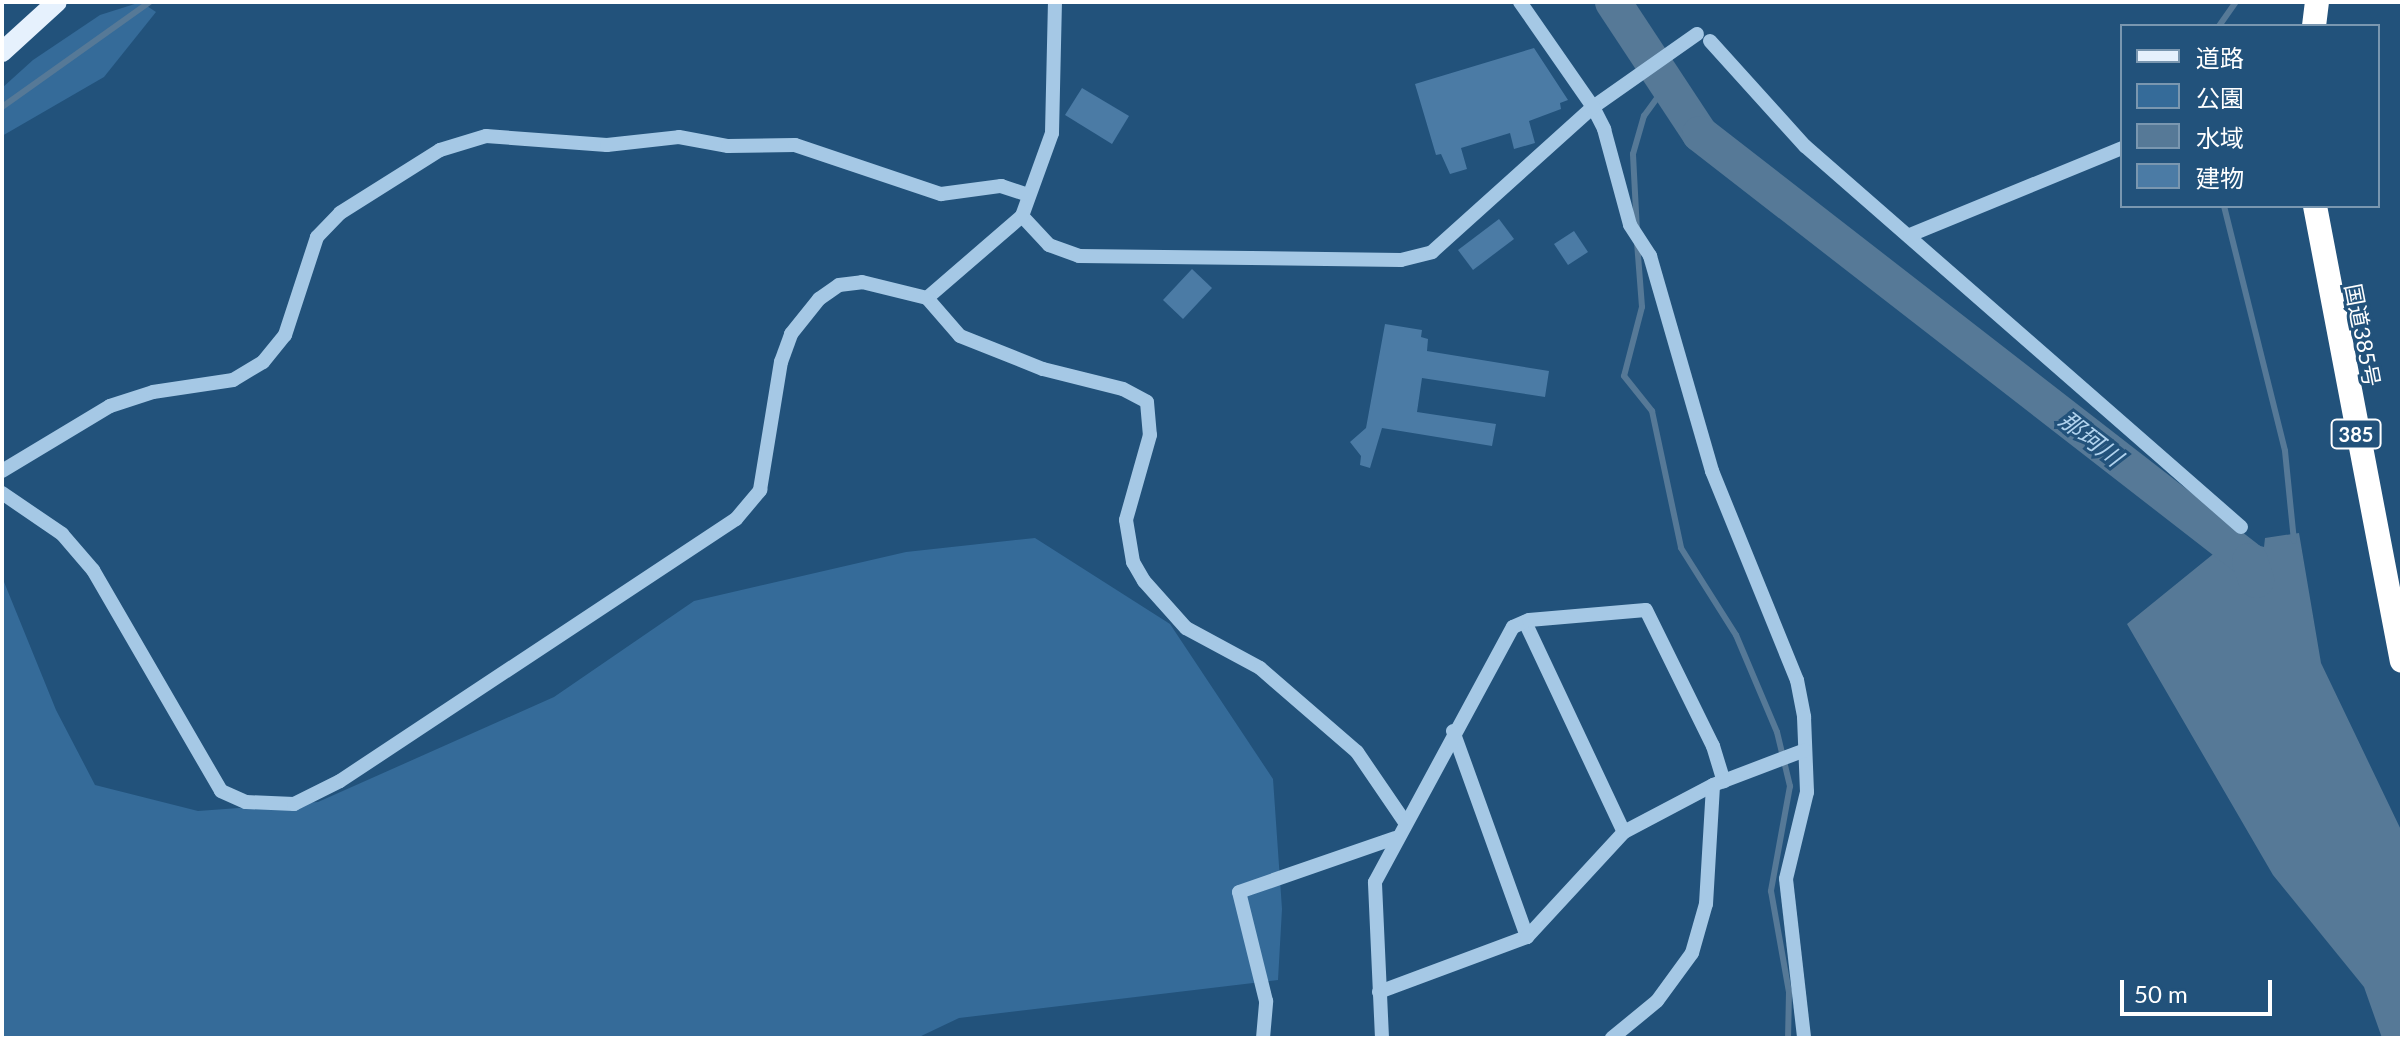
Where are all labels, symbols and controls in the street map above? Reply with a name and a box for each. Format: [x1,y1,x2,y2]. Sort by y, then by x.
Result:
legend [2120,24,2380,208]
text: 道路 [2196,43,2244,72]
text: 公園 [2196,83,2244,112]
text: 水域 [2196,123,2244,152]
text: 建物 [2196,163,2244,192]
street label: 国道385号 [2340,281,2386,389]
water label: 那珂川 [2054,404,2128,472]
road number: 385 [2330,418,2382,450]
scale bar [2124,964,2276,1014]
text: 50 m [2134,979,2188,1008]

